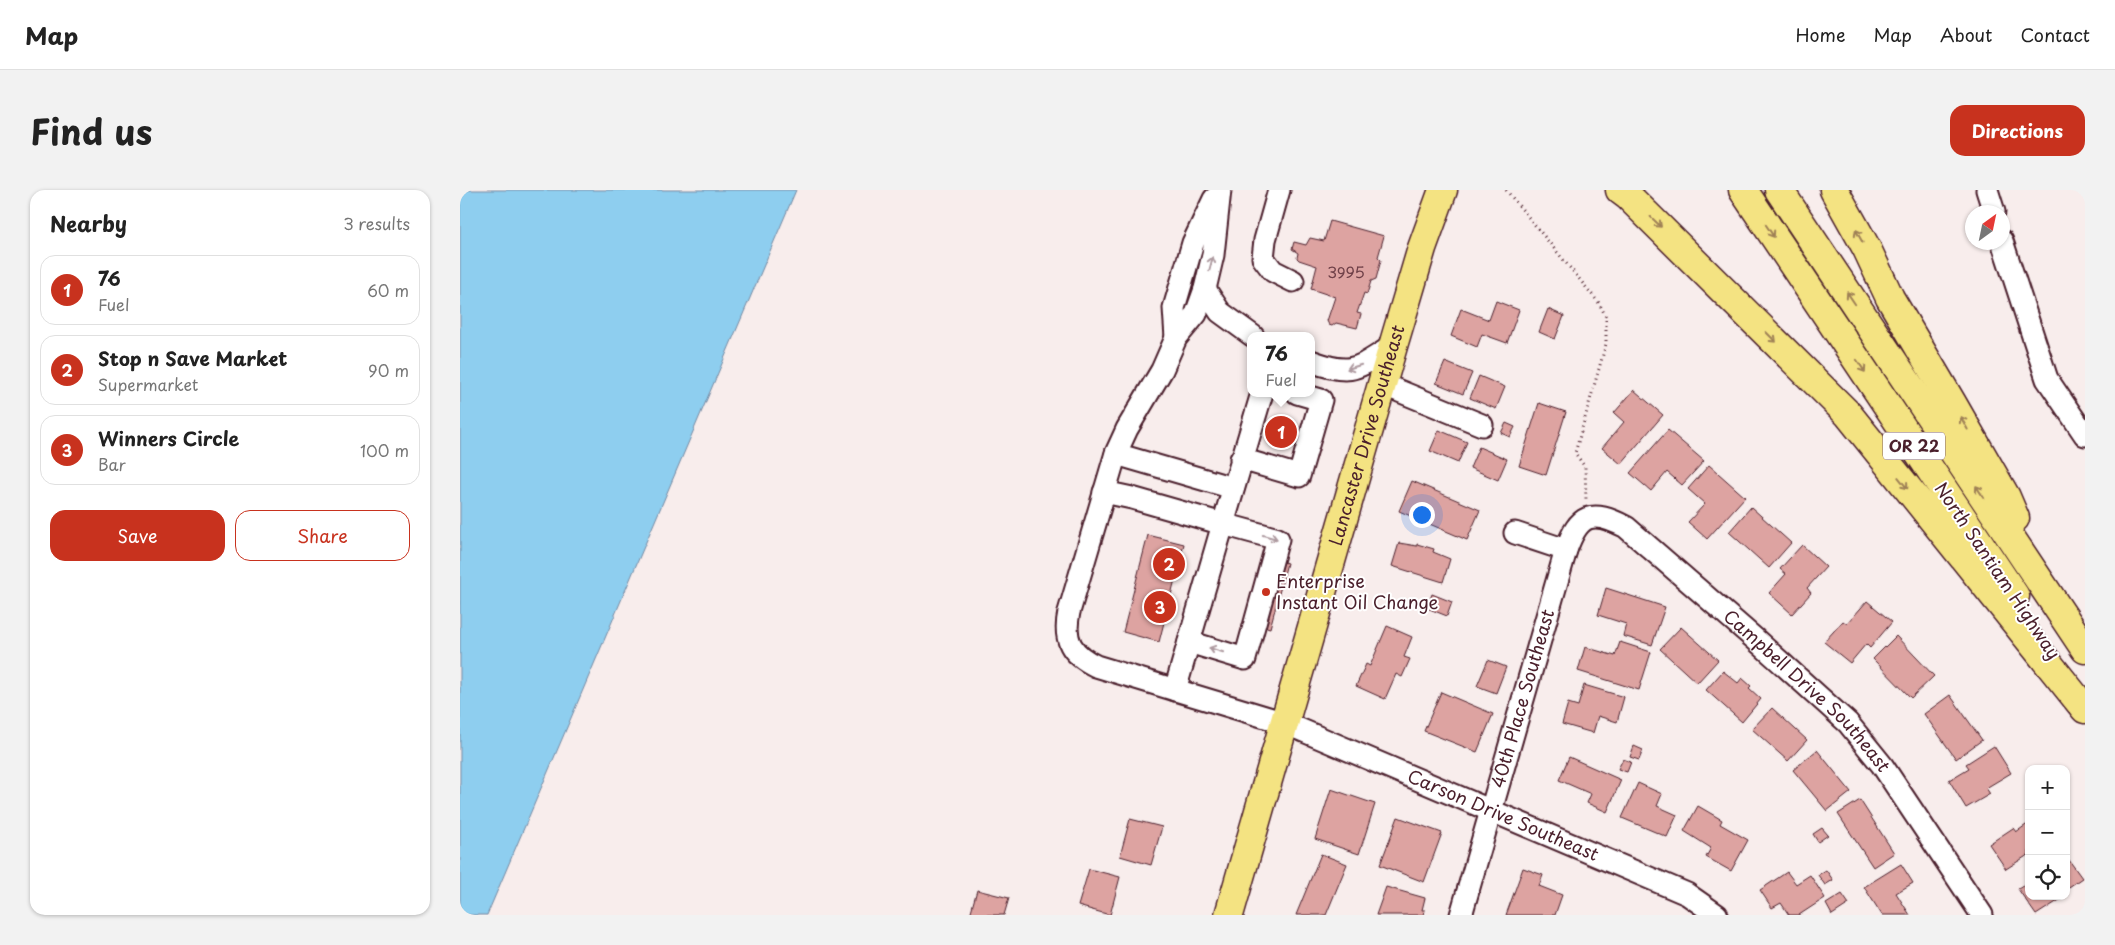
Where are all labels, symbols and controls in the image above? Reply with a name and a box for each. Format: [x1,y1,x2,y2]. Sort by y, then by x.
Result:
text: Map [25,17,78,53]
text: Home [1795,21,1845,48]
text: Map [1873,21,1912,48]
text: About [1940,21,1992,48]
text: Contact [2020,21,2090,48]
text: Find us [30,104,152,157]
button: Directions [1950,105,2085,156]
north arrow [1965,205,2010,250]
text: Nearby [50,207,127,239]
text: 3 results [343,211,410,235]
one-way arrow [1650,216,1662,228]
one-way arrow [1766,223,1776,237]
one-way arrow [1854,229,1864,243]
one-way arrow [1207,256,1216,272]
house number: 3995 [1327,260,1365,283]
text: 76 [98,264,121,292]
text: 1 [63,278,71,302]
text: 60 m [367,278,409,302]
text: Fuel [98,292,129,316]
one-way arrow [1846,292,1856,306]
street label: Lancaster Drive Southeast [1321,321,1411,549]
one-way arrow [1765,330,1777,342]
popup [1247,332,1315,397]
text: 76 [1265,339,1288,367]
text: Stop n Save Market [98,344,287,372]
text: 2 [61,358,73,382]
text: 90 m [368,358,409,382]
one-way arrow [1855,359,1866,373]
one-way arrow [1346,363,1362,373]
text: Fuel [1265,367,1297,391]
text: Supermarket [98,372,198,396]
pin: 1 [1265,413,1297,451]
one-way arrow [1959,416,1969,431]
text: Winners Circle [98,424,239,452]
road number: OR 22 [1883,432,1945,460]
text: 3 [62,438,72,462]
text: 100 m [360,438,409,462]
text: Bar [98,452,126,476]
one-way arrow [1898,476,1909,489]
street label: North Santiam Highway [1929,476,2068,664]
one-way arrow [1975,485,1985,499]
your location [1409,502,1435,528]
button: Save [50,510,225,561]
button: Share [235,510,410,561]
one-way arrow [1261,533,1277,542]
pin: 2 [1153,545,1185,583]
place label: Enterprise Instant Oil Change [1276,567,1439,615]
marker: Enterprise Instant Oil Change [1260,586,1272,598]
pin: 3 [1144,588,1176,626]
street label: Campbell Drive Southeast [1718,602,1898,777]
street label: 40th Place Southeast [1483,606,1560,791]
one-way arrow [1209,645,1225,655]
street label: Carson Drive Southeast [1404,762,1603,867]
map controls [2025,765,2070,900]
button: + [2025,765,2070,810]
button: − [2025,810,2070,855]
button: locate [2025,855,2070,900]

